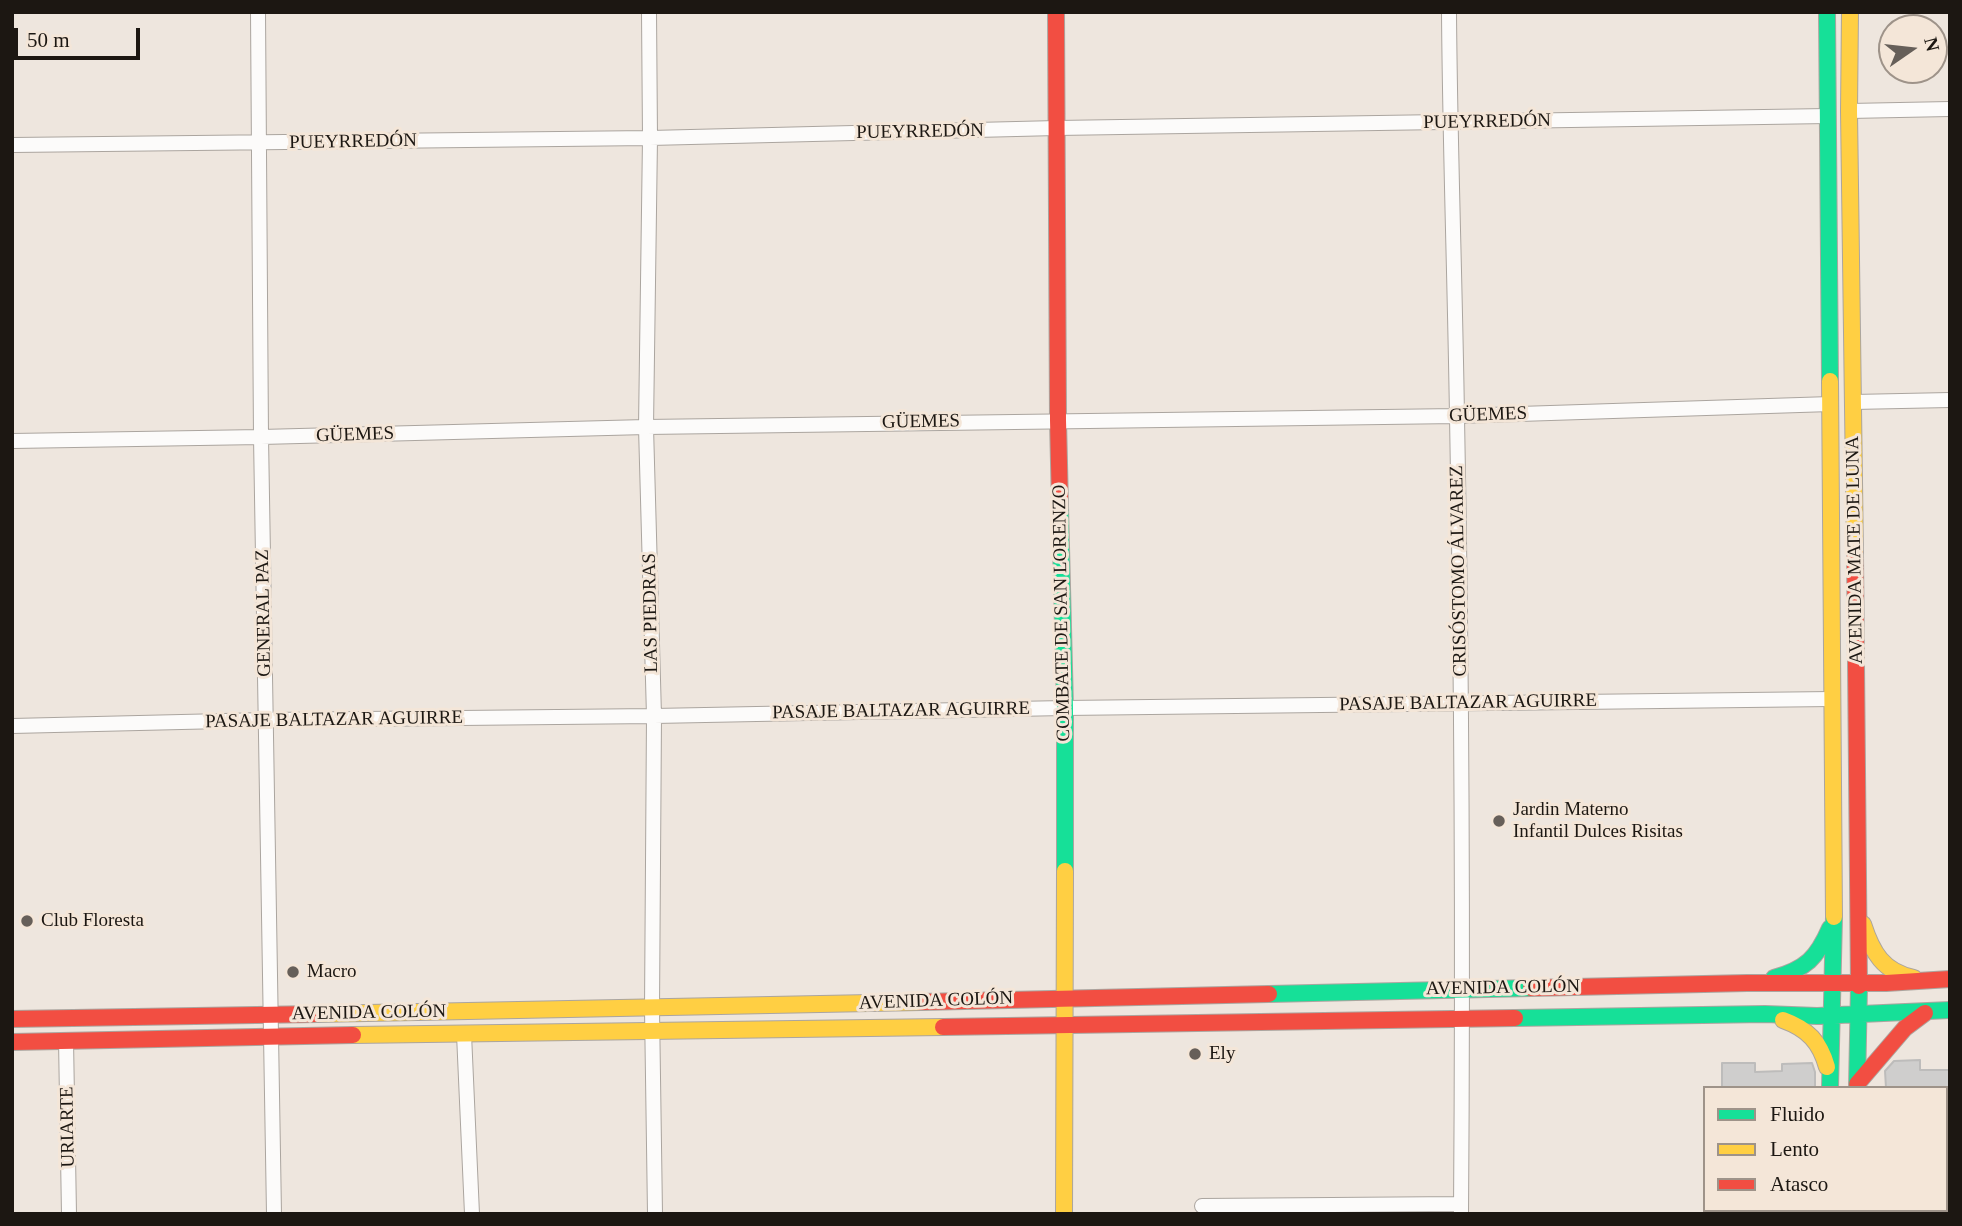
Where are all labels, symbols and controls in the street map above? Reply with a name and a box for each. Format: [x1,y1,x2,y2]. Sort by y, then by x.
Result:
scale bar [18,14,144,58]
north arrow [1878,14,1948,84]
text: 50 m [27,28,70,52]
text: N [1920,35,1944,53]
street label: PUEYRREDÓN [1423,109,1551,135]
street label: PUEYRREDÓN [856,119,984,145]
street label: PUEYRREDÓN [289,129,417,155]
street label: GÜEMES [1449,402,1527,428]
street label: GÜEMES [882,410,960,434]
street label: GÜEMES [316,422,394,448]
street label: AVENIDA MATE DE LUNA [1842,436,1868,664]
street label: CRISÓSTOMO ÁLVAREZ [1446,465,1472,677]
street label: COMBATE DE SAN LORENZO [1048,484,1076,742]
street label: GENERAL PAZ [251,549,277,677]
street label: LAS PIEDRAS [639,553,663,673]
street label: PASAJE BALTAZAR AGUIRRE [1339,689,1597,717]
street label: PASAJE BALTAZAR AGUIRRE [772,697,1030,725]
street label: PASAJE BALTAZAR AGUIRRE [205,706,463,734]
place label: Jardin Materno Infantil Dulces Risitas [1513,799,1683,843]
marker: Jardin Materno Infantil Dulces Risitas [1491,813,1507,829]
place label: Club Floresta [41,910,144,932]
marker: Club Floresta [19,913,35,929]
place label: Macro [307,961,357,983]
marker: Macro [285,964,301,980]
street label: AVENIDA COLÓN [1426,975,1580,1001]
street label: AVENIDA COLÓN [859,987,1013,1015]
street label: AVENIDA COLÓN [292,1000,446,1026]
place label: Ely [1209,1043,1235,1065]
marker: Ely [1187,1046,1203,1062]
street label: URIARTE [56,1086,80,1168]
legend [1703,1086,1948,1212]
text: Fluido [1770,1102,1825,1126]
text: Lento [1770,1137,1819,1161]
text: Atasco [1770,1172,1828,1196]

